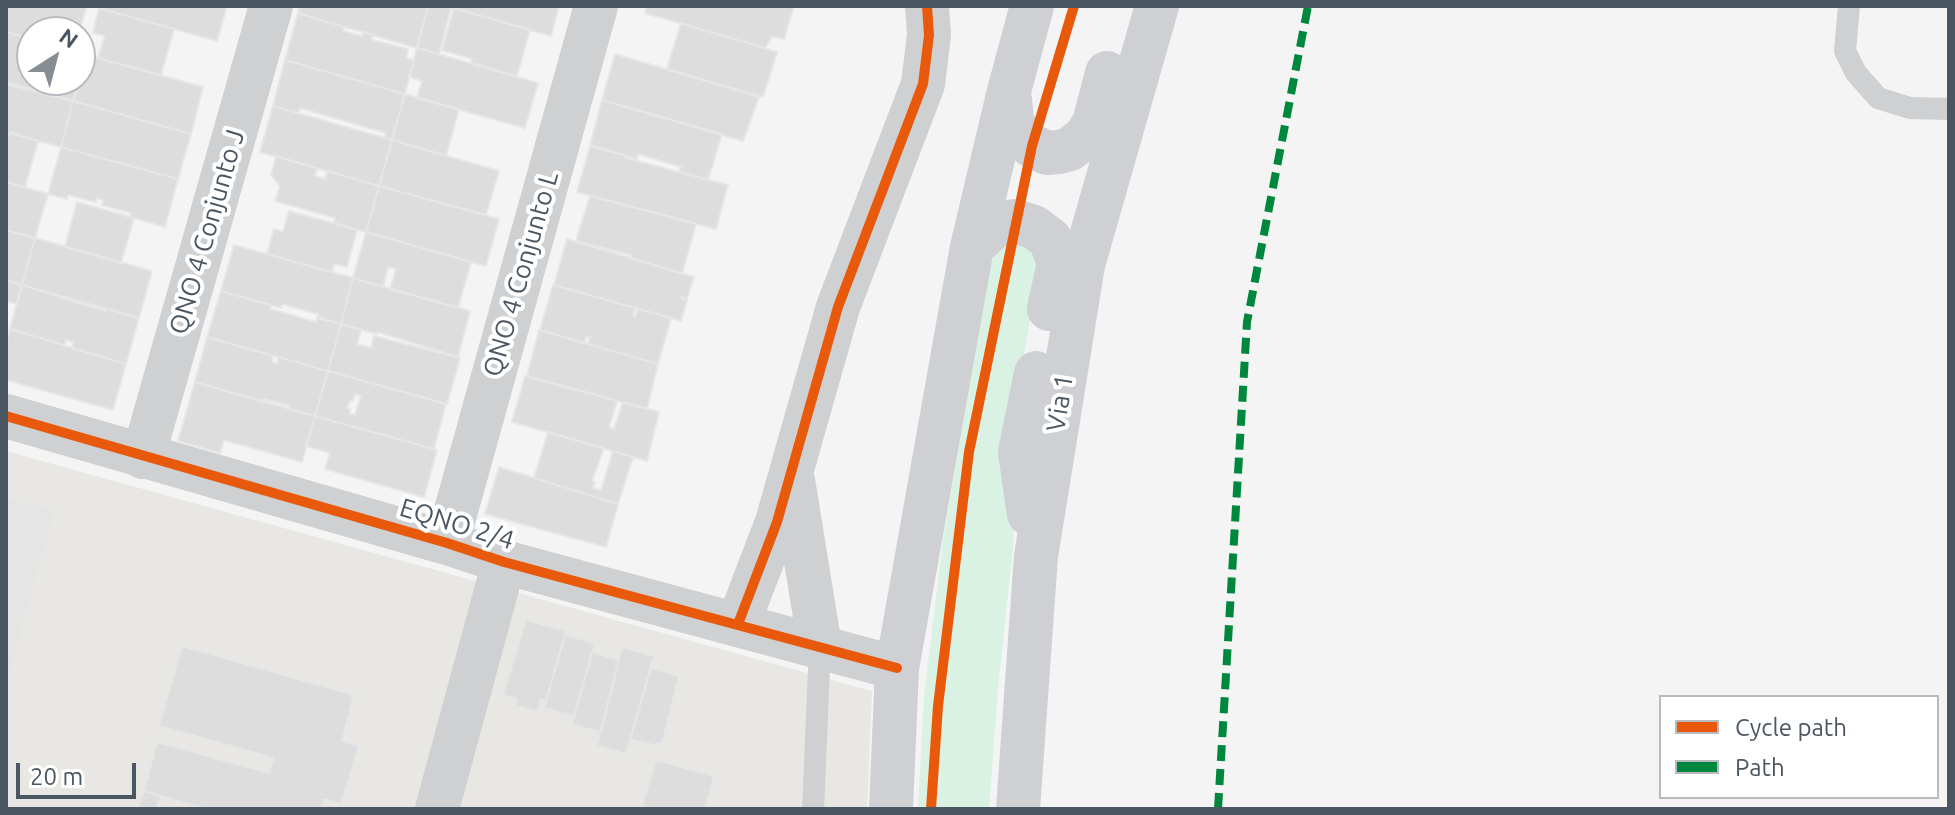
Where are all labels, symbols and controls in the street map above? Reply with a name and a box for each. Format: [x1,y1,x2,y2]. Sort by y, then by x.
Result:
north arrow [16,16,96,96]
text: N [55,23,83,53]
street label: QNO 4 Conjunto J [163,126,251,338]
street label: QNO 4 Conjunto L [477,168,565,380]
street label: Via 1 [1040,372,1080,434]
street label: EQNO 2/4 [396,492,518,556]
legend [1659,695,1939,799]
text: Cycle path [1735,714,1847,741]
scale bar [20,747,140,797]
text: Path [1735,754,1785,781]
text: 20 m [30,763,83,790]

